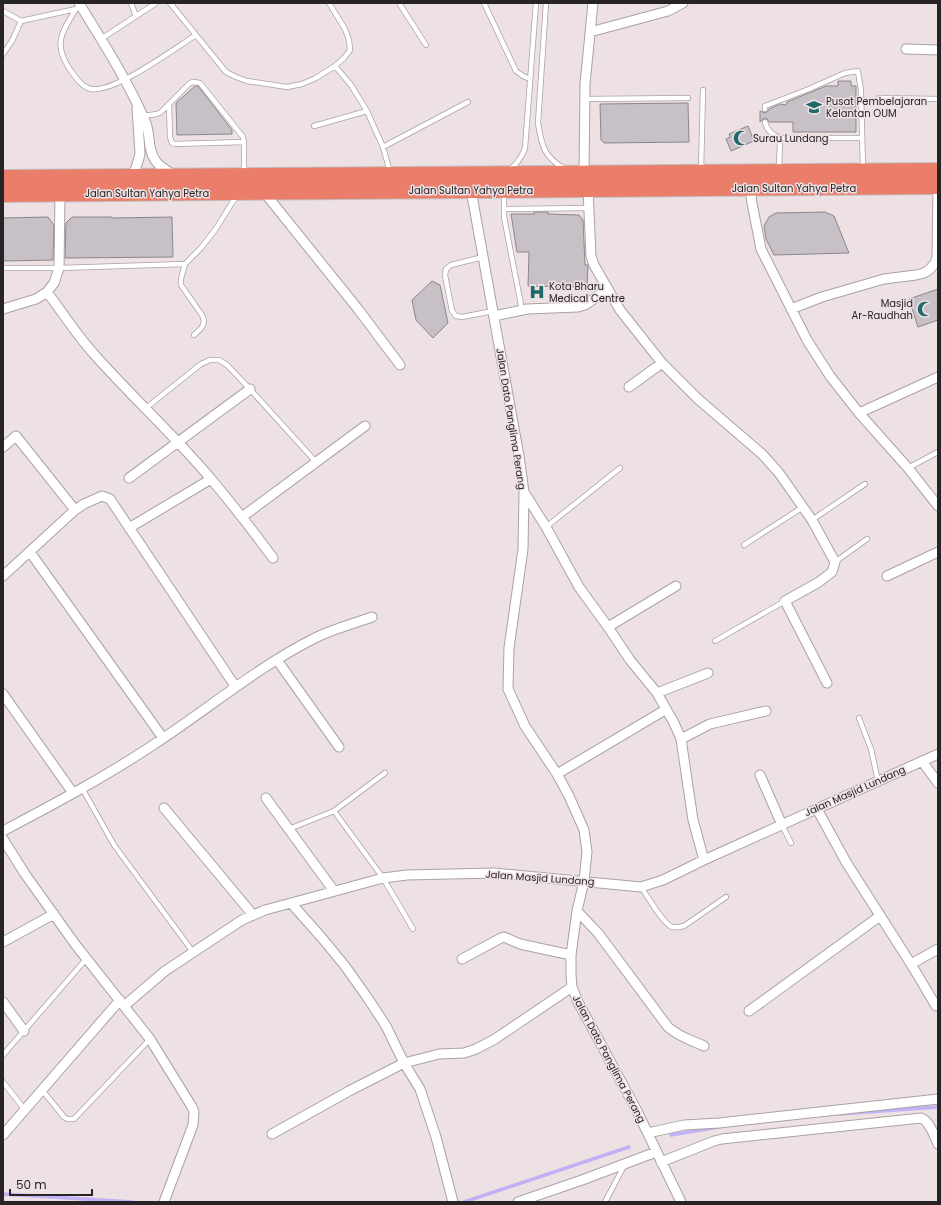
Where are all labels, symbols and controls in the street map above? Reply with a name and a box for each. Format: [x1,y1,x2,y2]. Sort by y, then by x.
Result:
place label: Pusat Pembelajaran Kelantan OUM [826,94,927,121]
school or university icon: Pusat Pembelajaran Kelantan OUM [805,98,823,116]
mosque icon: Surau Lundang [732,129,750,147]
place label: Surau Lundang [753,131,829,146]
street label: Jalan Sultan Yahya Petra [732,181,856,196]
street label: Jalan Sultan Yahya Petra [409,183,533,198]
street label: Jalan Sultan Yahya Petra [85,186,209,201]
place label: Kota Bharu Medical Centre [549,279,625,306]
hospital icon: Kota Bharu Medical Centre [528,283,546,301]
place label: Masjid Ar-Raudhah [851,296,913,323]
mosque icon: Masjid Ar-Raudhah [916,300,934,318]
street label: Jalan Dato Panglima Perang [492,347,530,491]
street label: Jalan Masjid Lundang [802,762,908,820]
street label: Jalan Masjid Lundang [485,867,595,889]
street label: Jalan Dato Panglima Perang [569,992,649,1126]
scale bar [10,1171,92,1197]
text: 50 m [16,1176,47,1193]

